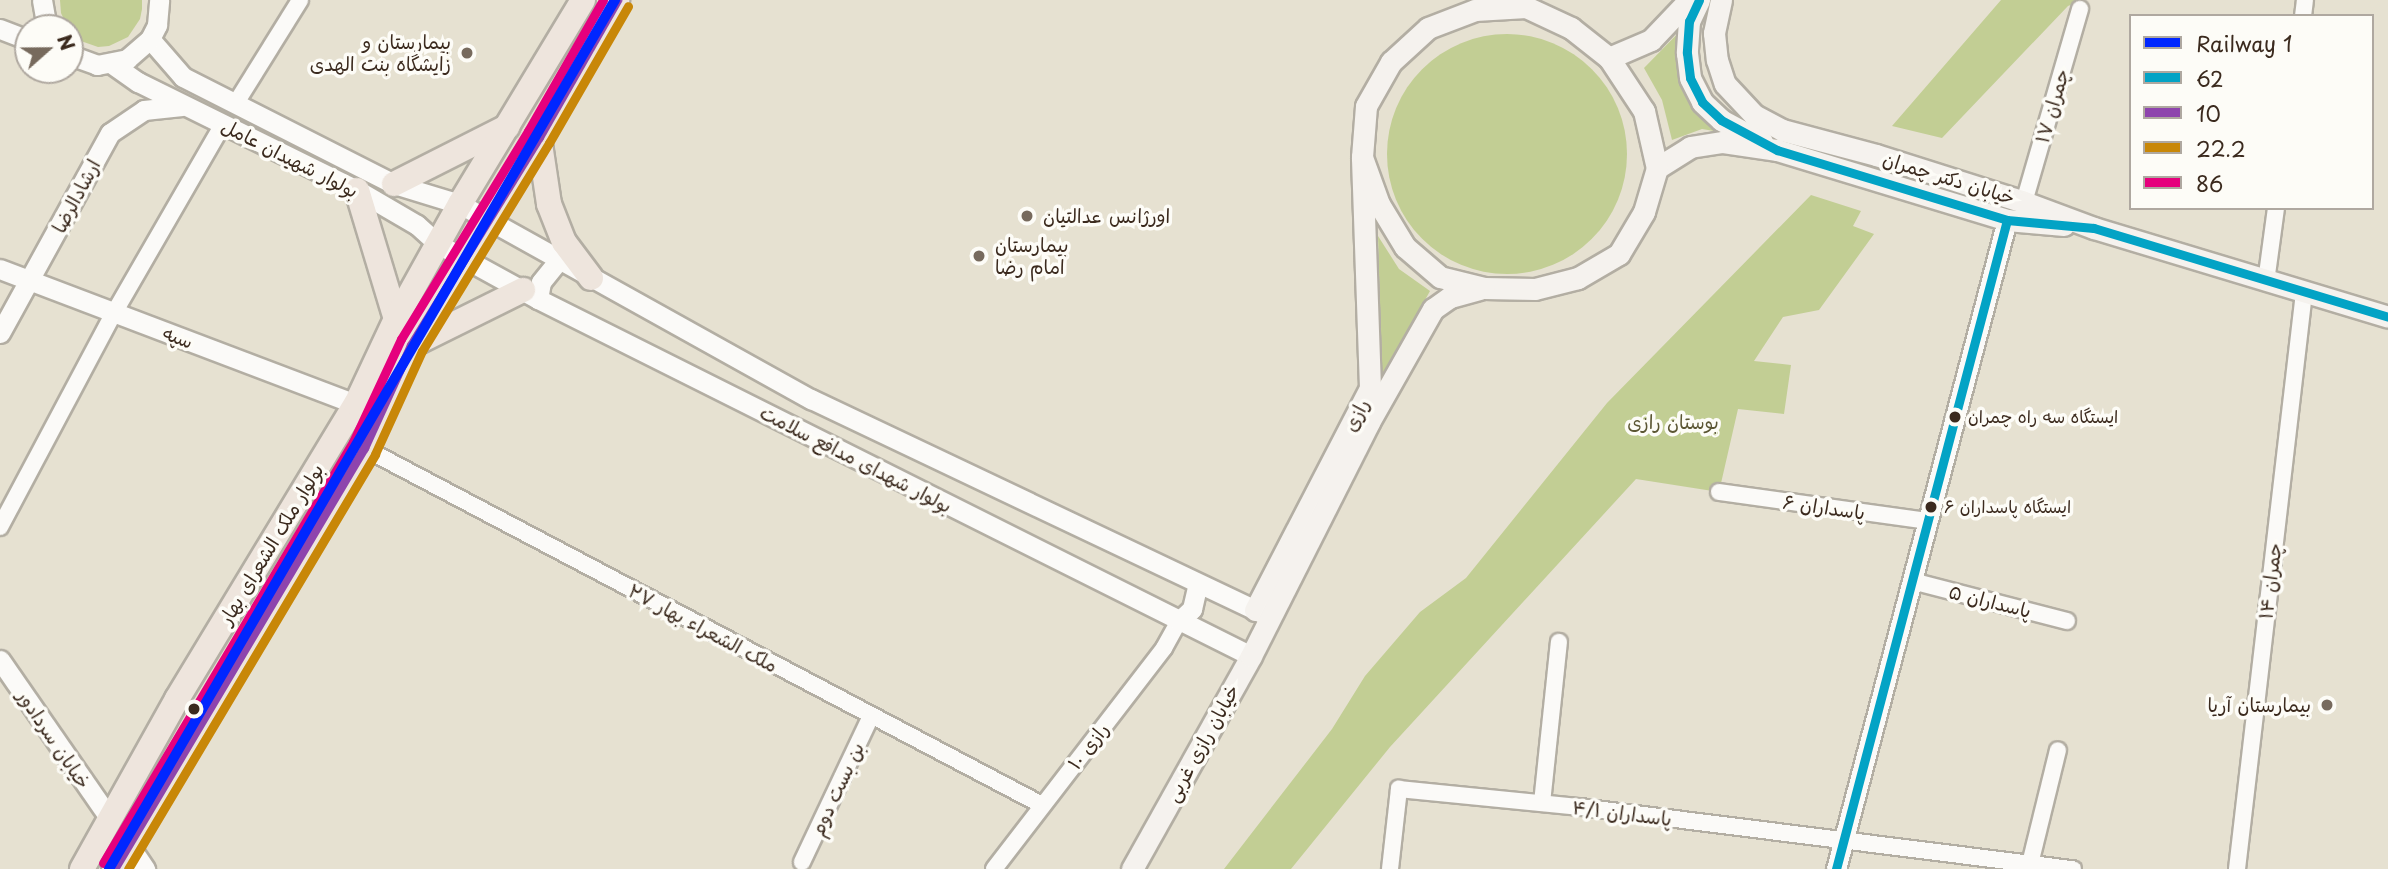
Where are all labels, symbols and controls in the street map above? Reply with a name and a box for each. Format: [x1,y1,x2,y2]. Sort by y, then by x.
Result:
north arrow [14,14,84,84]
legend [2129,14,2374,210]
text: Railway 1 [2196,27,2292,59]
text: N [51,30,83,54]
place label: بیمارستان و زایشگاه بنت الهدی [310,31,451,75]
marker: بیمارستان و زایشگاه بنت الهدی [457,43,477,63]
text: 62 [2196,62,2224,94]
street label: چمران ۱۷ [2031,66,2073,146]
text: 10 [2196,97,2221,129]
street label: بولوار شهیدان عامل [218,114,362,202]
text: 22.2 [2196,132,2246,164]
street label: خیابان دکتر چمران [1880,147,2018,209]
street label: ارشادالرضا [47,155,105,237]
text: 86 [2196,167,2223,199]
place label: اورژانس عدالتیان [1043,205,1170,227]
marker: اورژانس عدالتیان [1017,206,1037,226]
place label: بیمارستان امام رضا [995,234,1069,278]
marker: بیمارستان امام رضا [969,246,989,266]
street label: سپه [160,321,196,353]
street label: رازی [1338,395,1374,435]
street label: بولوار شهدای مدافع سلامت [756,401,956,517]
place label: ایستگاه سه راه چمران [1968,407,2118,427]
marker: ایستگاه سه راه چمران [1948,410,1962,424]
park label: بوستان رازی [1627,411,1719,433]
street label: بولوار ملک الشعرای بهار [214,460,328,628]
street label: پاسداران ۶ [1782,490,1866,524]
place label: ایستگاه پاسداران ۶ [1944,497,2071,517]
marker: ایستگاه پاسداران ۶ [1924,500,1938,514]
street label: چمران ۱۴ [2254,541,2286,621]
street label: ملک الشعراء بهار ۲۷ [624,579,782,677]
street label: پاسداران ۵ [1946,580,2034,622]
street label: خیابان رازی غربی [1160,681,1244,805]
street label: خیابان سردادور [13,685,95,793]
place label: بیمارستان آریا [2207,694,2311,716]
marker: بیمارستان آریا [2317,695,2337,715]
unlabelled marker [187,702,201,716]
street label: رازی ۱۰ [1063,718,1113,774]
street label: بن بست دوم [805,739,869,839]
street label: پاسداران ۴/۱ [1571,796,1673,830]

